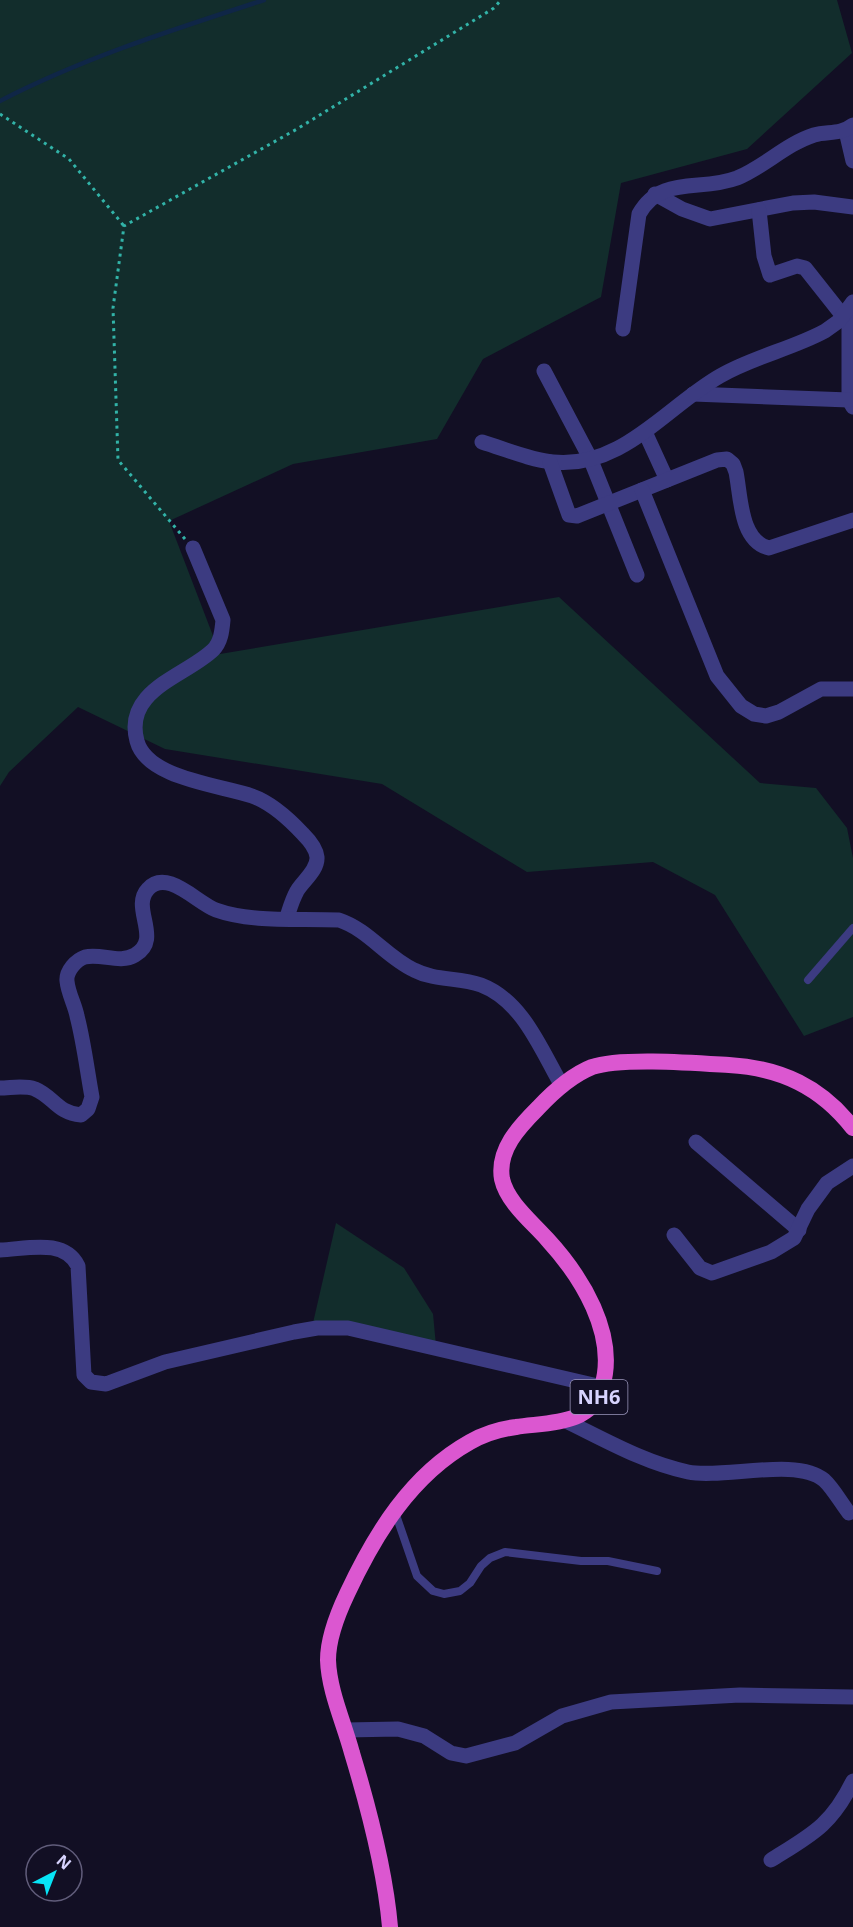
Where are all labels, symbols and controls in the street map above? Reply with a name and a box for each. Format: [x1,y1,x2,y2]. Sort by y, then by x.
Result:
road number: NH6 [570,1380,628,1414]
north arrow [24,1843,84,1903]
text: N [52,1849,76,1874]

